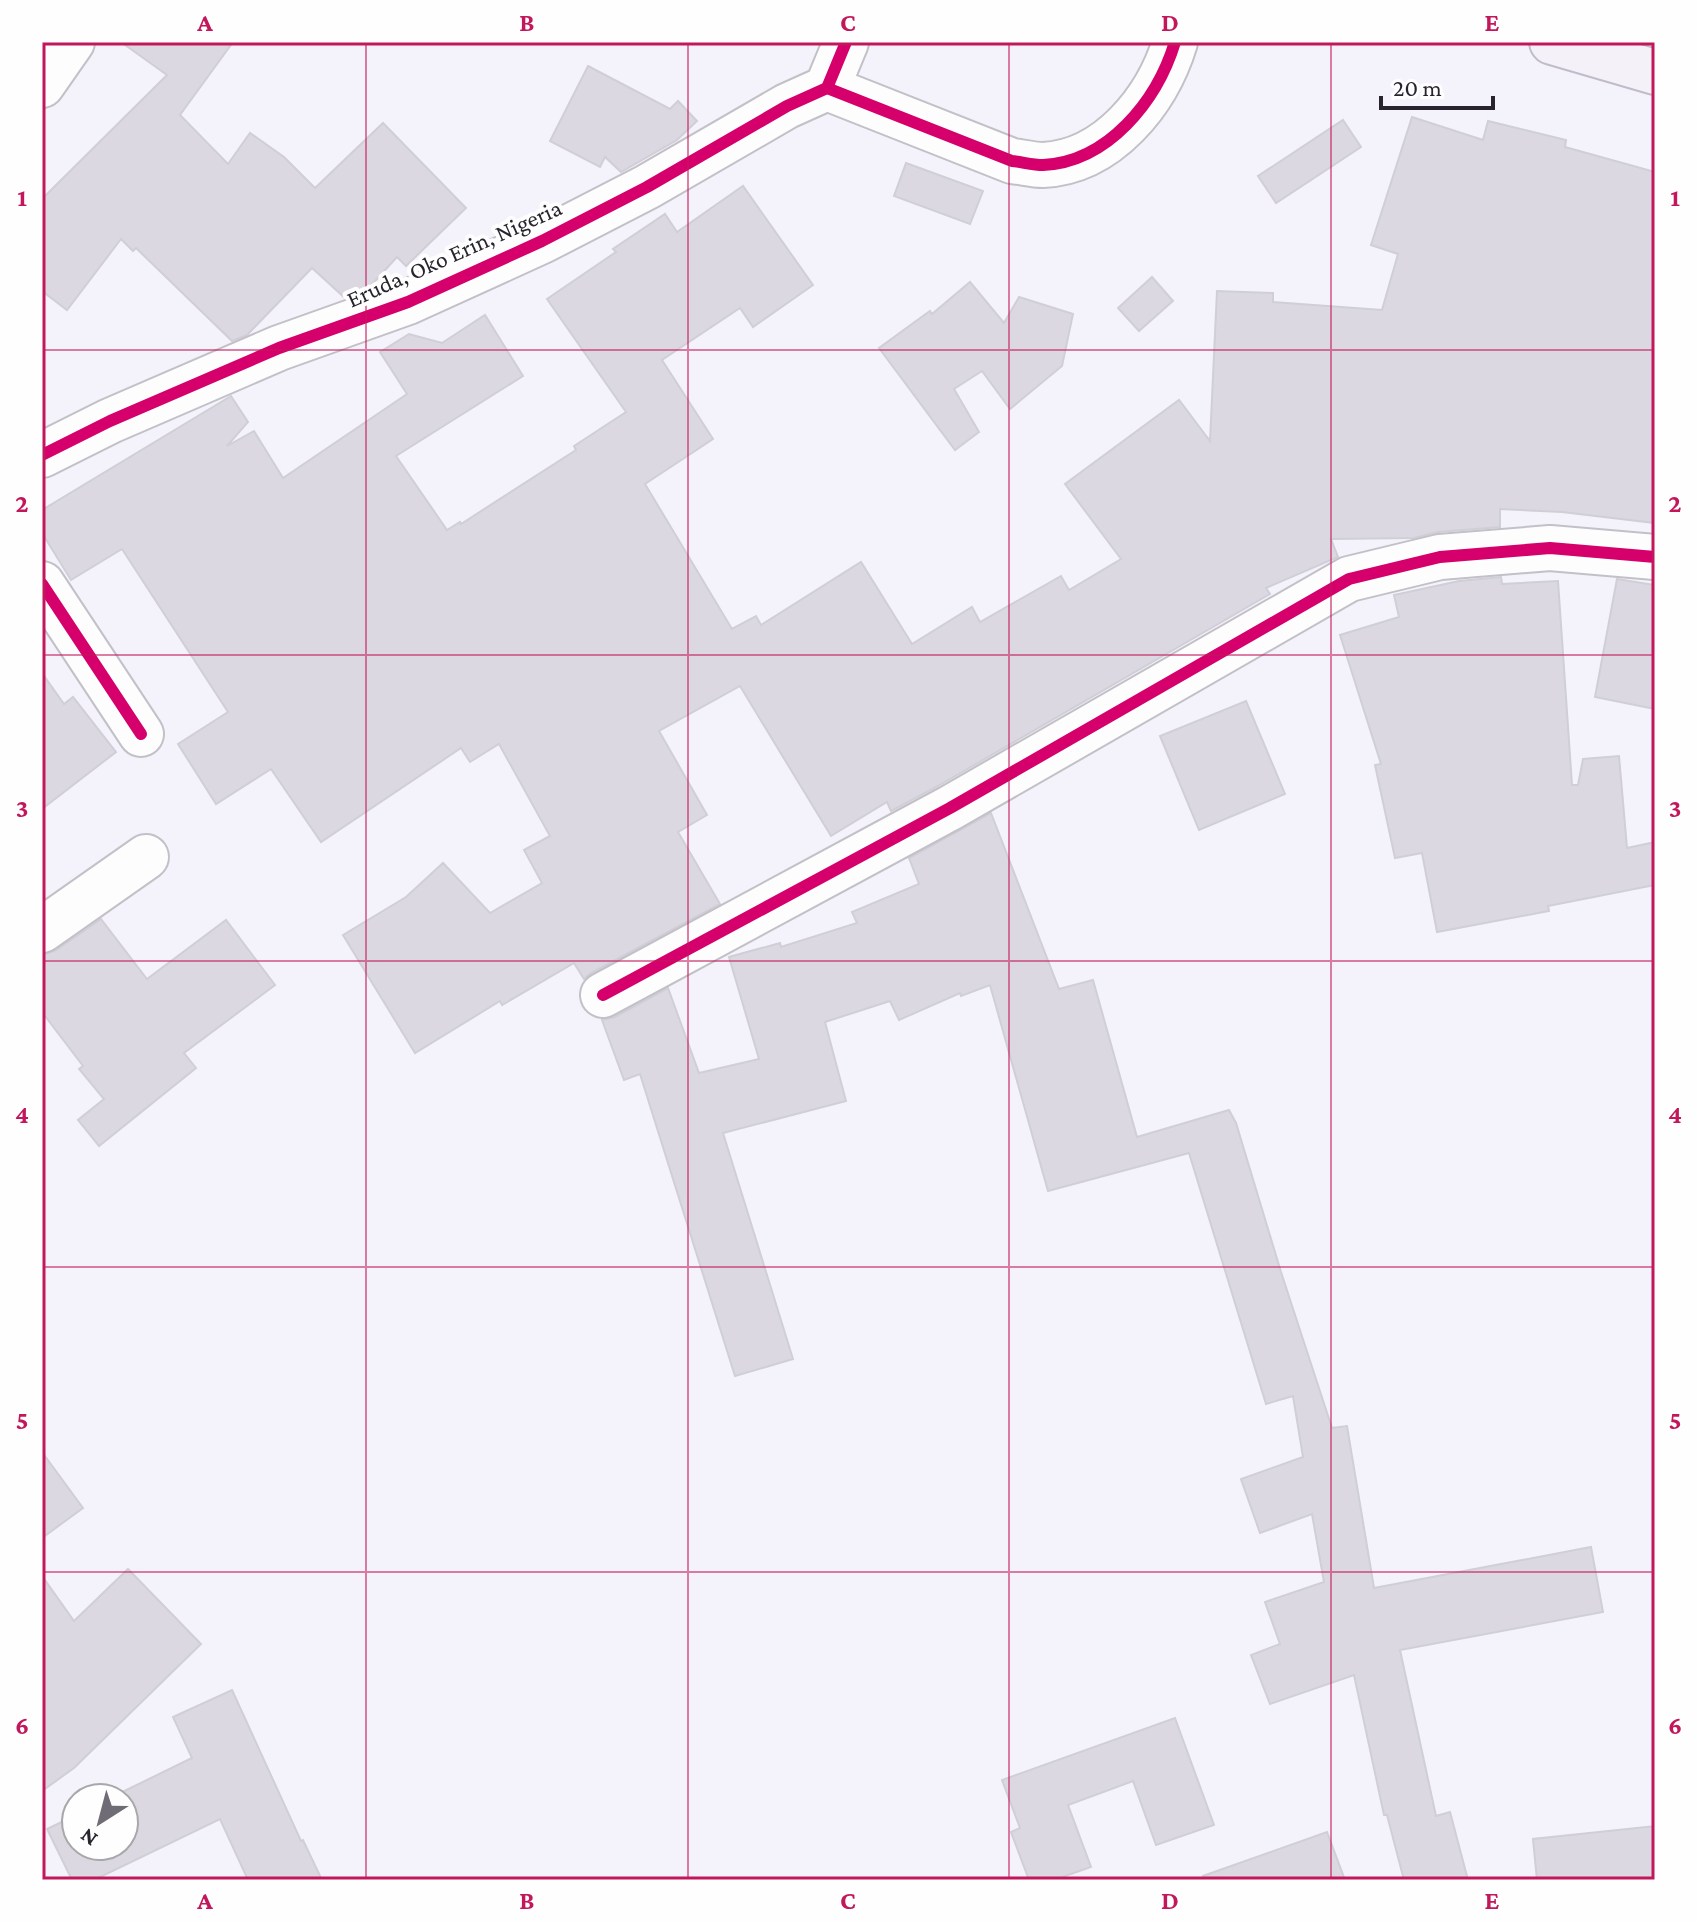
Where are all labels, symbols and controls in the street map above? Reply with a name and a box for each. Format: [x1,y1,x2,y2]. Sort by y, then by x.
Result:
text: A [196,8,213,37]
text: B [519,8,535,37]
text: C [840,8,856,37]
text: D [1161,8,1179,37]
text: E [1485,8,1500,37]
scale bar [1381,60,1493,110]
text: 20 m [1393,74,1442,101]
text: 1 [17,183,27,212]
text: 1 [1670,183,1680,212]
street label: Eruda, Oko Erin, Nigeria [342,193,566,313]
text: 2 [15,489,29,518]
text: 2 [1668,489,1682,518]
text: 3 [16,794,28,823]
text: 3 [1669,794,1681,823]
text: 4 [15,1100,29,1129]
text: 4 [1668,1100,1682,1129]
text: 5 [16,1406,28,1435]
text: 5 [1669,1406,1681,1435]
text: 6 [15,1711,29,1740]
text: 6 [1668,1711,1682,1740]
north arrow [60,1782,140,1862]
text: N [75,1823,102,1852]
text: A [196,1886,213,1915]
text: B [519,1886,535,1915]
text: C [840,1886,856,1915]
text: D [1161,1886,1179,1915]
text: E [1485,1886,1500,1915]

